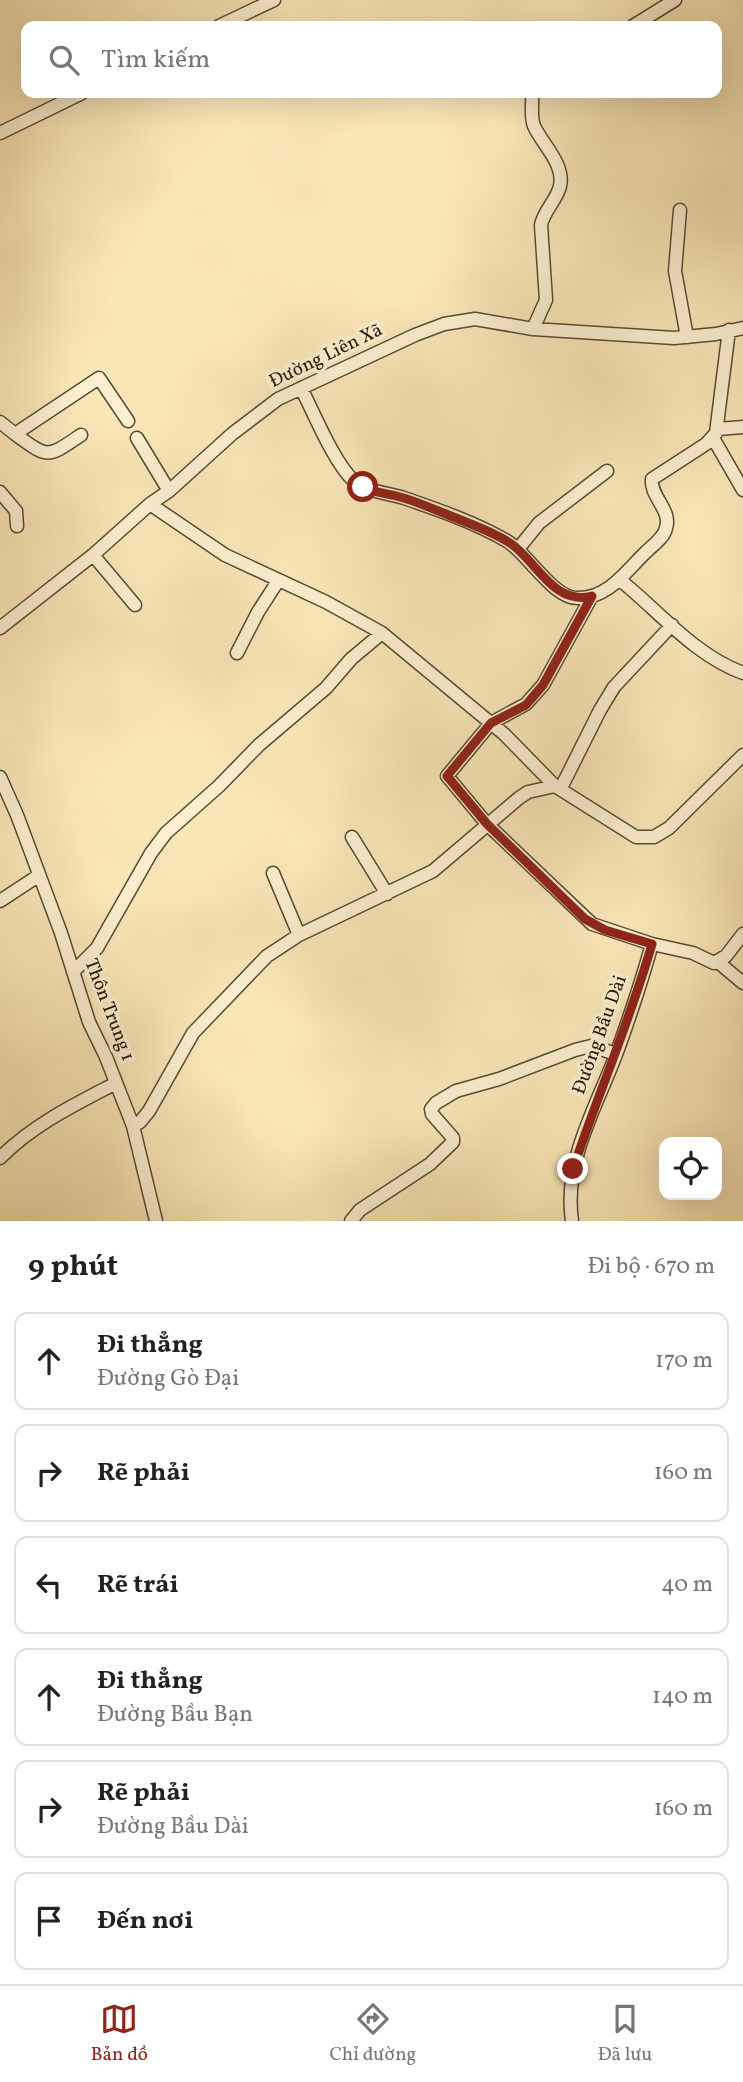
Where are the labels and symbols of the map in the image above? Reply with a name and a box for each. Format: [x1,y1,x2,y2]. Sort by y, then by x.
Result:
street label: Đường Liên Xã [265,317,387,395]
route start [347,471,378,502]
street label: Thôn Trung 1 [78,955,140,1065]
street label: Đường Bầu Dài [566,971,634,1098]
route end [557,1153,588,1184]

